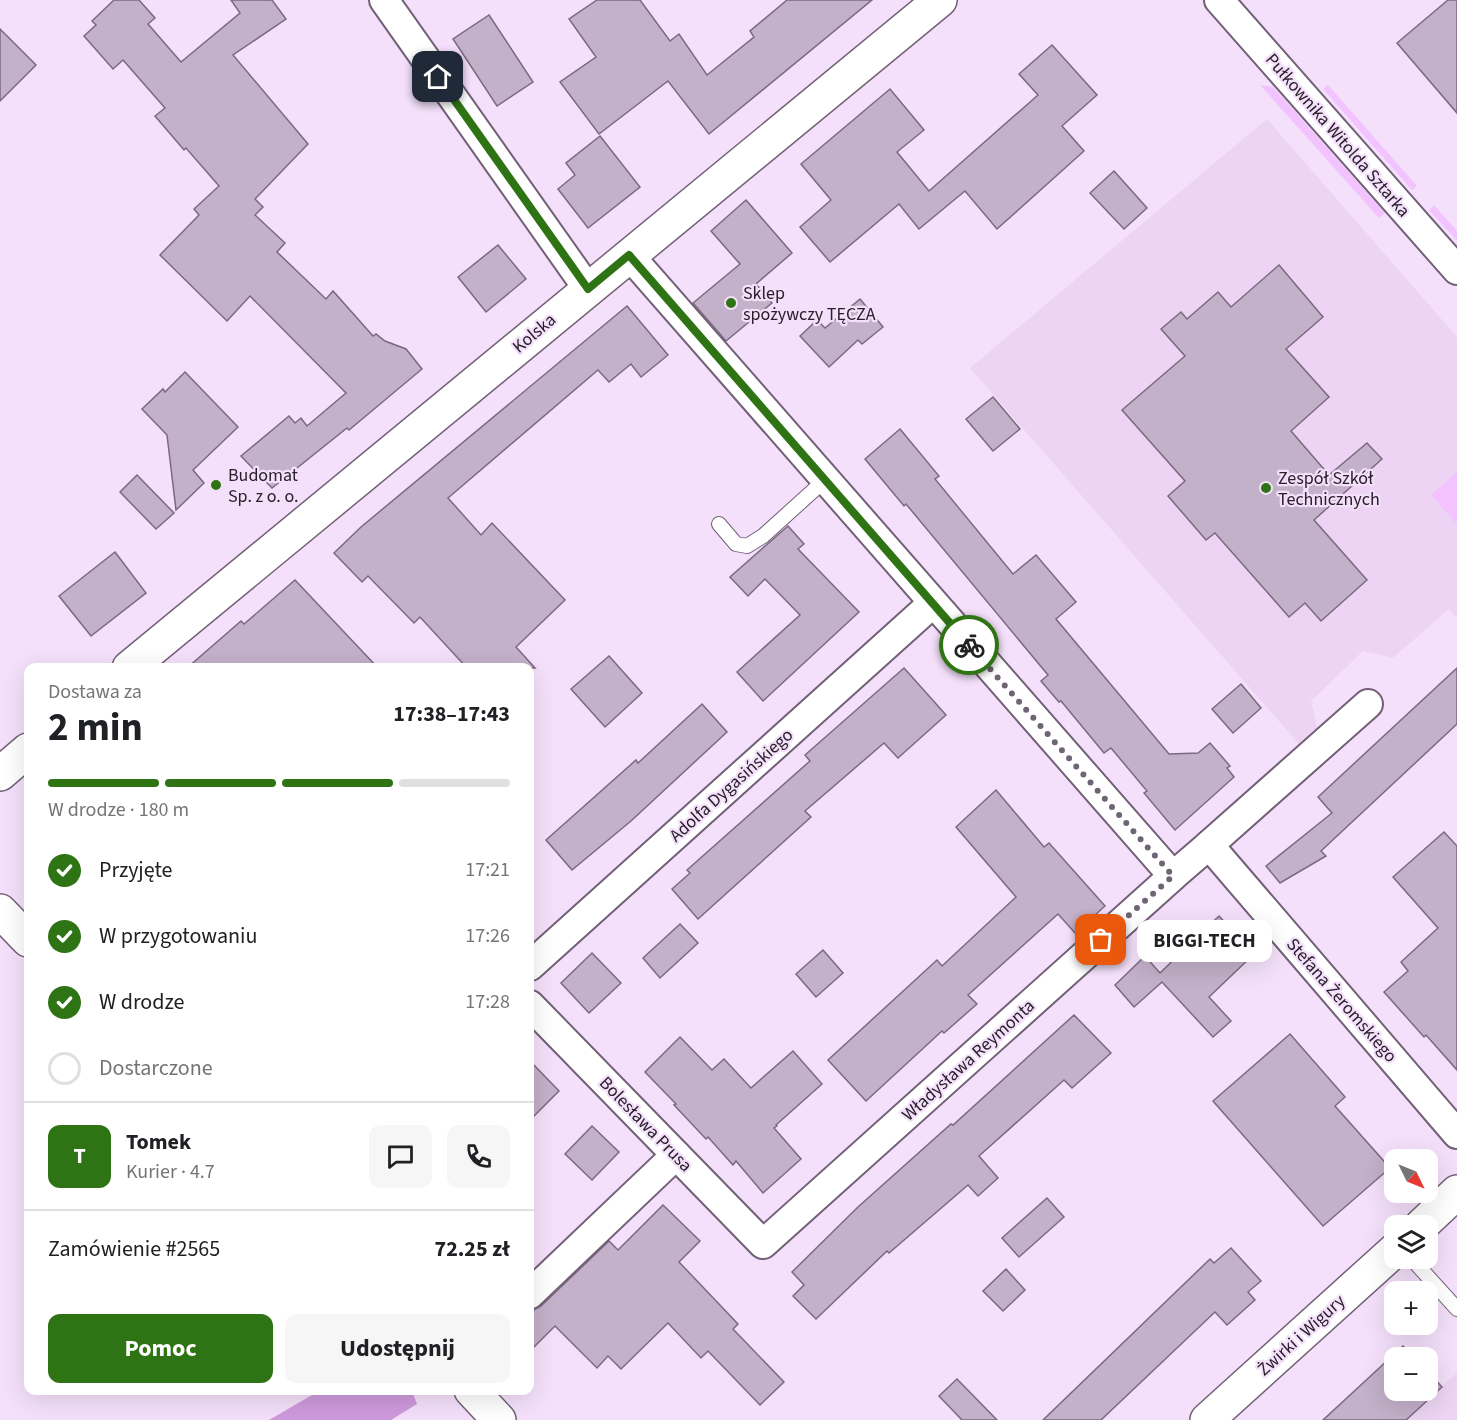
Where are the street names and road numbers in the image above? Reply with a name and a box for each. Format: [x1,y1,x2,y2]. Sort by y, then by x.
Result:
street label: Pułkownika Witolda Sztarka [1259,48,1416,223]
street label: Kolska [507,308,562,359]
street label: Adolfa Dygasińskiego [664,723,799,848]
street label: Stefana Żeromskiego [1280,933,1403,1068]
street label: Władysława Reymonta [896,994,1040,1127]
street label: Bolesława Prusa [594,1071,698,1178]
street label: Żwirki i Wigury [1252,1289,1351,1382]

